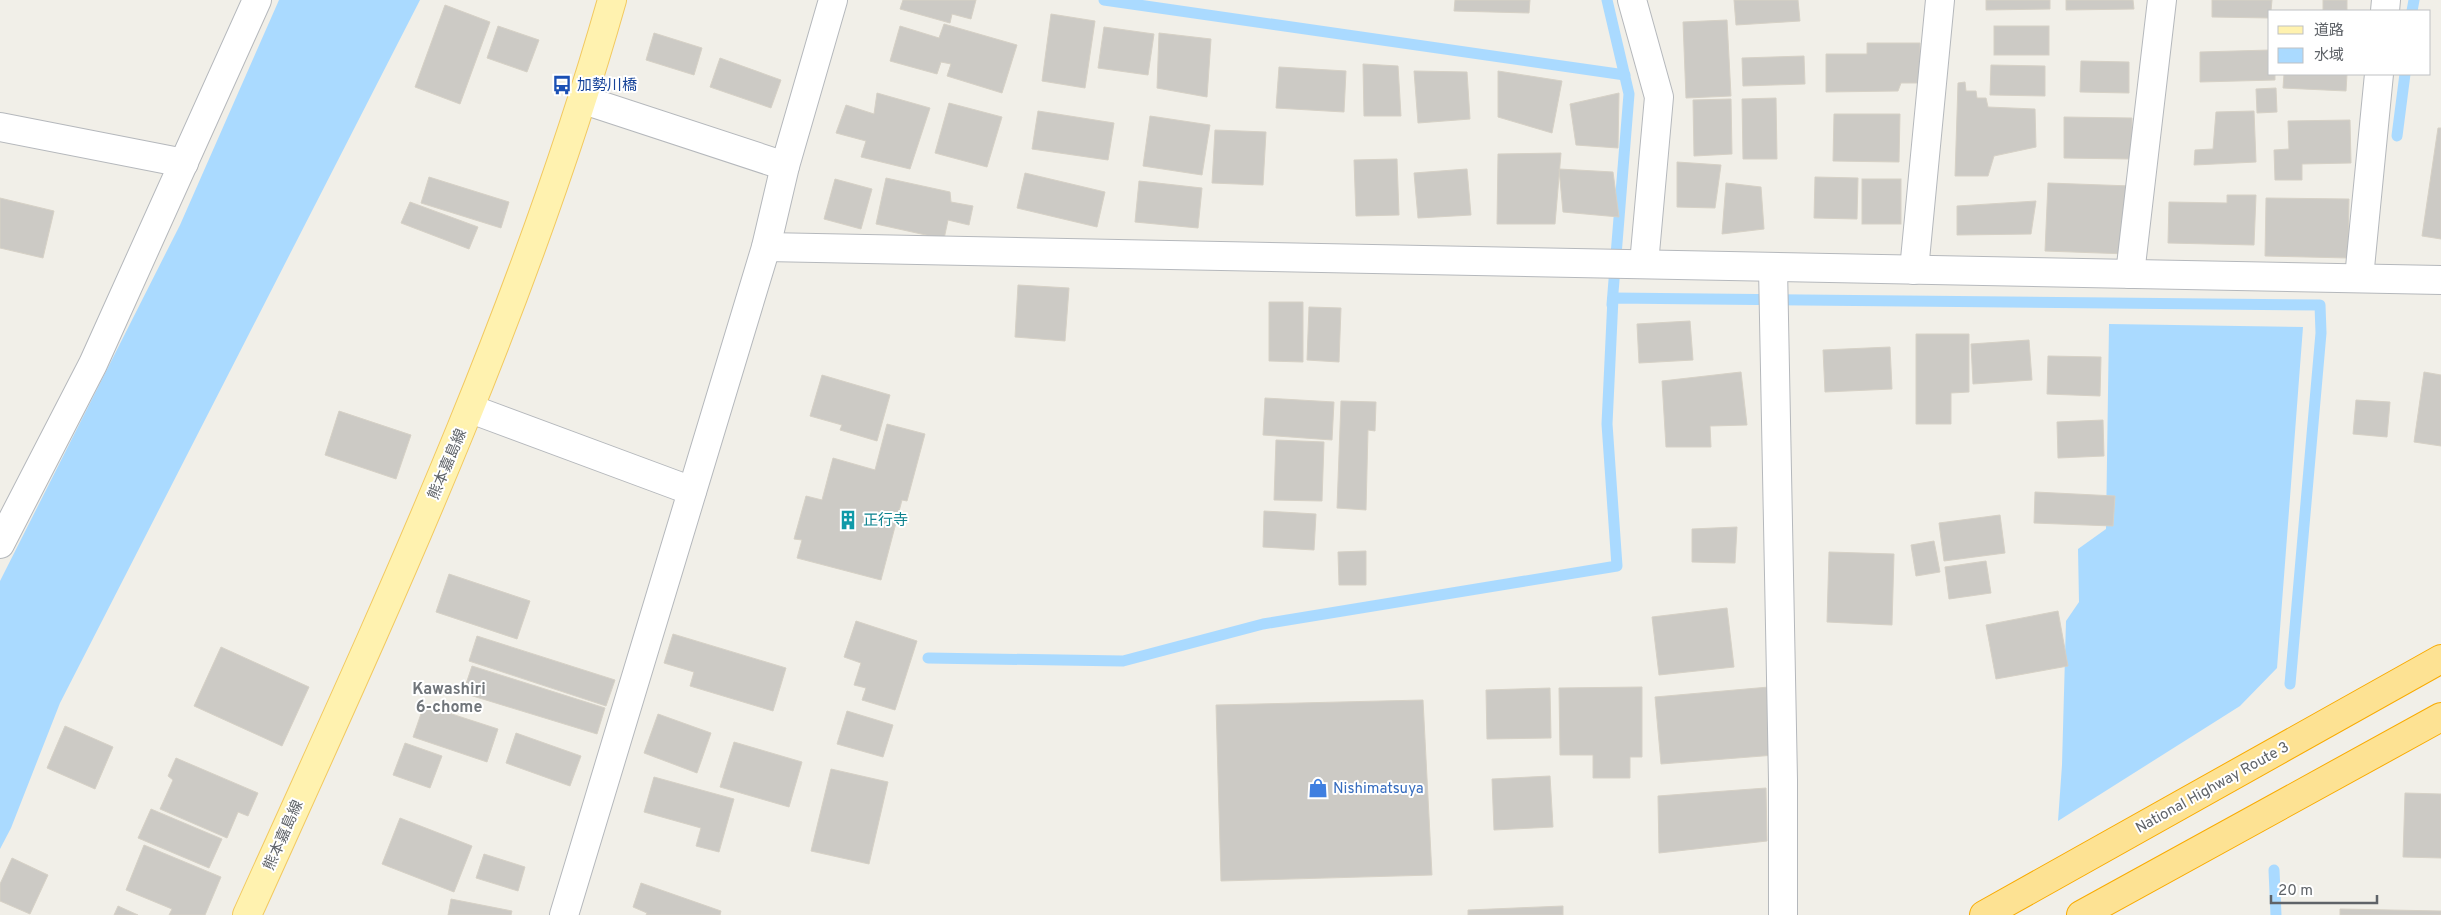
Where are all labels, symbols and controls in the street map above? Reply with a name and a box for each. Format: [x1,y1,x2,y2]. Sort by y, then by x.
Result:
legend [2268,10,2431,75]
text: 道路 [2314,22,2344,41]
text: 水域 [2314,47,2344,66]
bus stop icon: 加勢川橋 [551,74,573,96]
place label: 加勢川橋 [577,77,637,96]
street label: 熊本嘉島線 [425,426,472,503]
building icon: 正行寺 [837,509,859,531]
place label: 正行寺 [863,512,908,531]
district label: Kawashiri 6-chome [412,680,486,718]
street label: National Highway Route 3 [2133,738,2293,838]
shop icon: Nishimatsuya [1307,777,1329,799]
place label: Nishimatsuya [1333,780,1424,799]
street label: 熊本嘉島線 [260,797,308,874]
scale bar [2271,872,2377,904]
text: 20 m [2278,882,2313,901]

